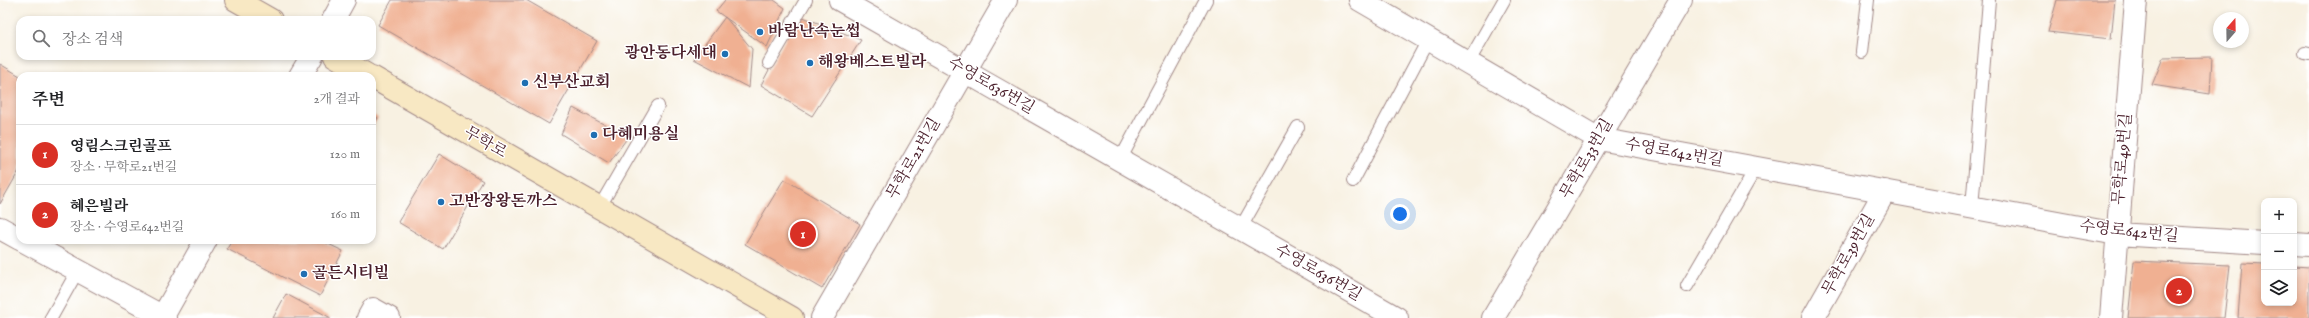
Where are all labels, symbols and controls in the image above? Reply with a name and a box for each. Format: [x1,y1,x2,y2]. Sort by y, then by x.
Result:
north arrow [2213,12,2249,48]
search box [16,16,376,60]
place label: 바람난속눈썹 [768,21,861,42]
icon: search [30,27,52,49]
marker: 바람난속눈썹 [755,27,765,37]
text: 장소 검색 [62,30,123,49]
place label: 광안동다세대 [624,43,717,64]
marker: 광안동다세대 [720,49,730,59]
place label: 해왕베스트빌라 [818,52,927,73]
street label: 수영로636번길 [944,53,1038,119]
marker: 해왕베스트빌라 [805,58,815,68]
place label: 신부산교회 [533,72,610,93]
marker: 신부산교회 [520,78,530,88]
text: 주변 [32,90,65,111]
text: 2개 결과 [313,91,360,108]
street label: 무학로49번길 [2109,112,2137,206]
street label: 무학로21번길 [883,115,945,203]
street label: 무학로33번길 [1556,115,1618,203]
street label: 무학로 [460,123,511,164]
place label: 다혜미용실 [602,124,679,145]
marker: 다혜미용실 [589,130,599,140]
street label: 수영로642번길 [1623,135,1725,171]
text: 영림스크린골프 [70,137,171,156]
text: 1 [43,146,47,163]
text: 120 m [330,146,360,163]
text: 장소 · 무학로21번길 [70,159,177,176]
place label: 고반장왕돈까스 [449,191,558,212]
text: 혜은빌라 [70,197,128,216]
marker: 고반장왕돈까스 [436,197,446,207]
map controls [2261,198,2297,306]
button: + [2261,198,2297,234]
your location [1390,204,1410,224]
text: 2 [42,206,48,223]
text: 160 m [330,206,360,223]
street label: 무학로39번길 [1818,211,1880,299]
street label: 수영로642번길 [2079,217,2179,247]
text: 장소 · 수영로642번길 [70,219,184,236]
pin: 1 [790,219,816,249]
button: − [2261,234,2297,270]
street label: 수영로636번길 [1271,240,1365,306]
place label: 골든시티빌 [312,263,389,284]
marker: 골든시티빌 [299,269,309,279]
button: layers [2261,270,2297,306]
pin: 2 [2166,276,2192,306]

